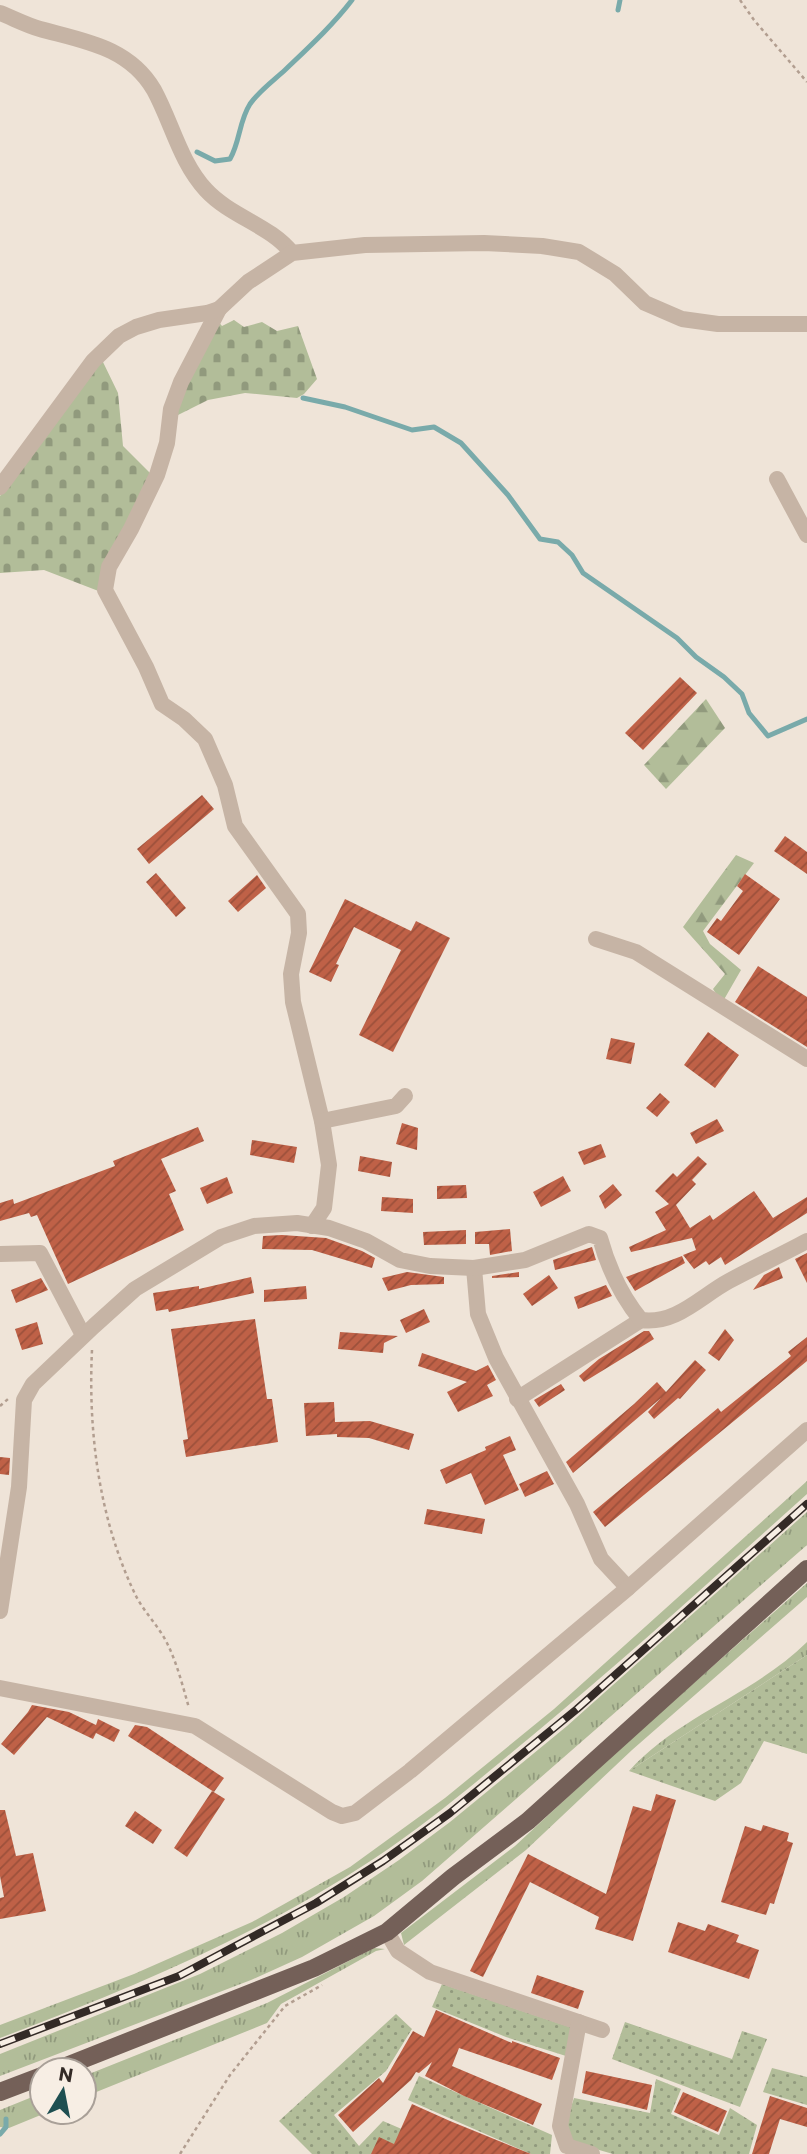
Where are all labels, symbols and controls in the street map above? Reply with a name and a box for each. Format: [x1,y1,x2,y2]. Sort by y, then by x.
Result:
north arrow [28,2056,98,2126]
text: N [57,2061,75,2086]

